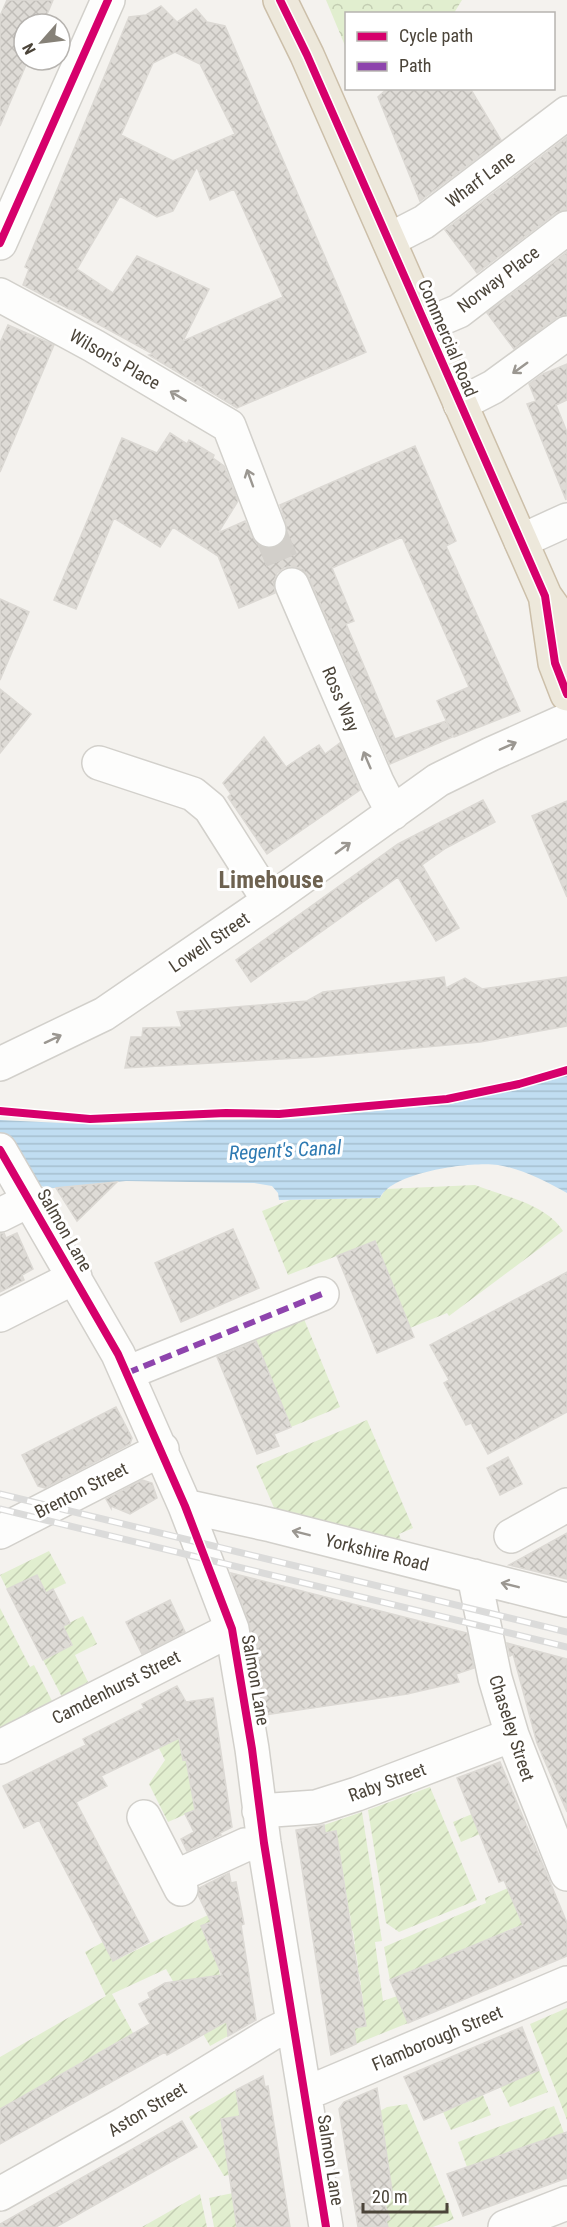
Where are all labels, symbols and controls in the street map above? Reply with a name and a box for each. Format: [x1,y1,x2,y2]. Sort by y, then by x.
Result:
north arrow [12,12,72,72]
legend [345,12,555,90]
text: Cycle path [399,25,473,46]
text: N [19,40,40,58]
text: Path [399,55,432,76]
street label: Wharf Lane [441,146,519,212]
street label: Norway Place [453,241,543,317]
street label: Commercial Road [414,276,482,400]
street label: Wilson's Place [66,325,164,393]
one-way arrow [512,361,528,374]
one-way arrow [170,390,187,402]
one-way arrow [243,469,254,488]
street label: Ross Way [318,663,364,735]
one-way arrow [499,740,517,751]
one-way arrow [361,751,372,769]
one-way arrow [335,842,351,854]
district label: Limehouse [219,866,323,894]
street label: Lowell Street [165,907,253,977]
one-way arrow [43,1032,61,1044]
water label: Regent's Canal [228,1135,342,1165]
street label: Salmon Lane [33,1185,97,1275]
street label: Brenton Street [31,1458,131,1522]
one-way arrow [292,1526,311,1538]
street label: Yorkshire Road [323,1529,431,1575]
one-way arrow [501,1579,520,1591]
street label: Salmon Lane [238,1633,274,1727]
street label: Camdenhurst Street [48,1646,184,1728]
street label: Chaseley Street [485,1672,539,1784]
street label: Raby Street [345,1758,429,1806]
street label: Flamborough Street [369,2001,505,2075]
street label: Aston Street [104,2077,190,2141]
street label: Salmon Lane [313,2113,349,2207]
scale bar [363,2176,447,2214]
text: 20 m [372,2186,407,2207]

